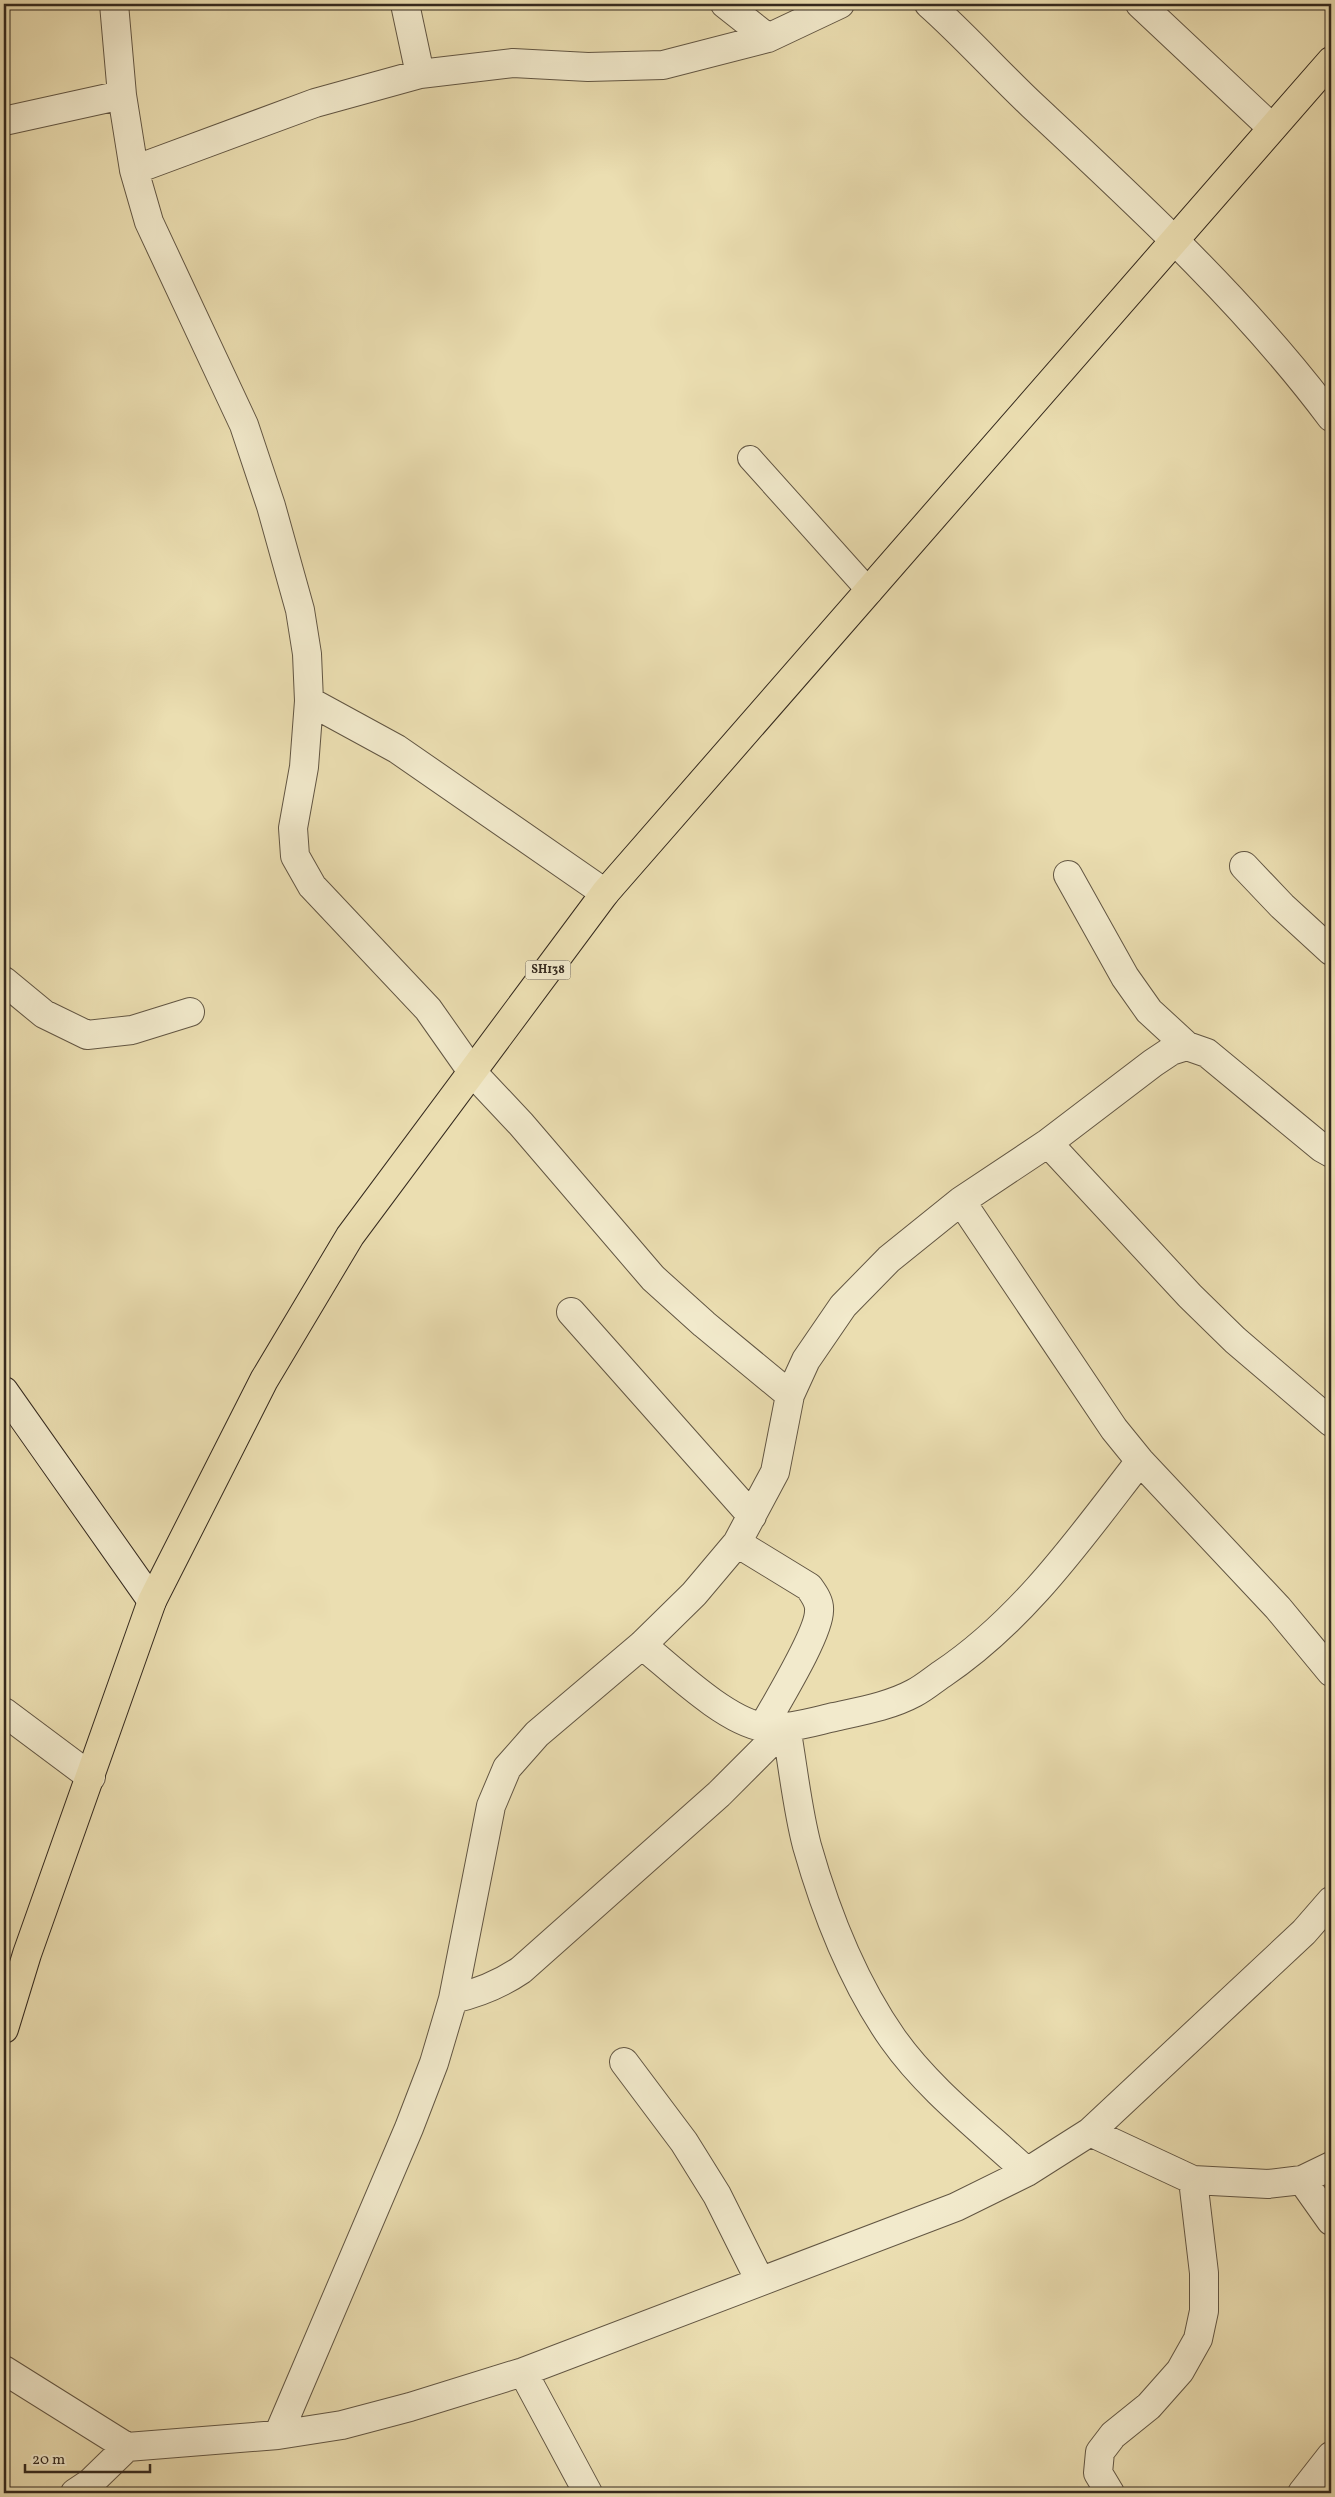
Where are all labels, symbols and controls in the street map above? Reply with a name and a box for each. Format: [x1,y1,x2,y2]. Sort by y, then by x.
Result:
road number: SH138 [526,960,570,980]
scale bar [25,2442,150,2474]
text: 20 m [32,2450,65,2471]

